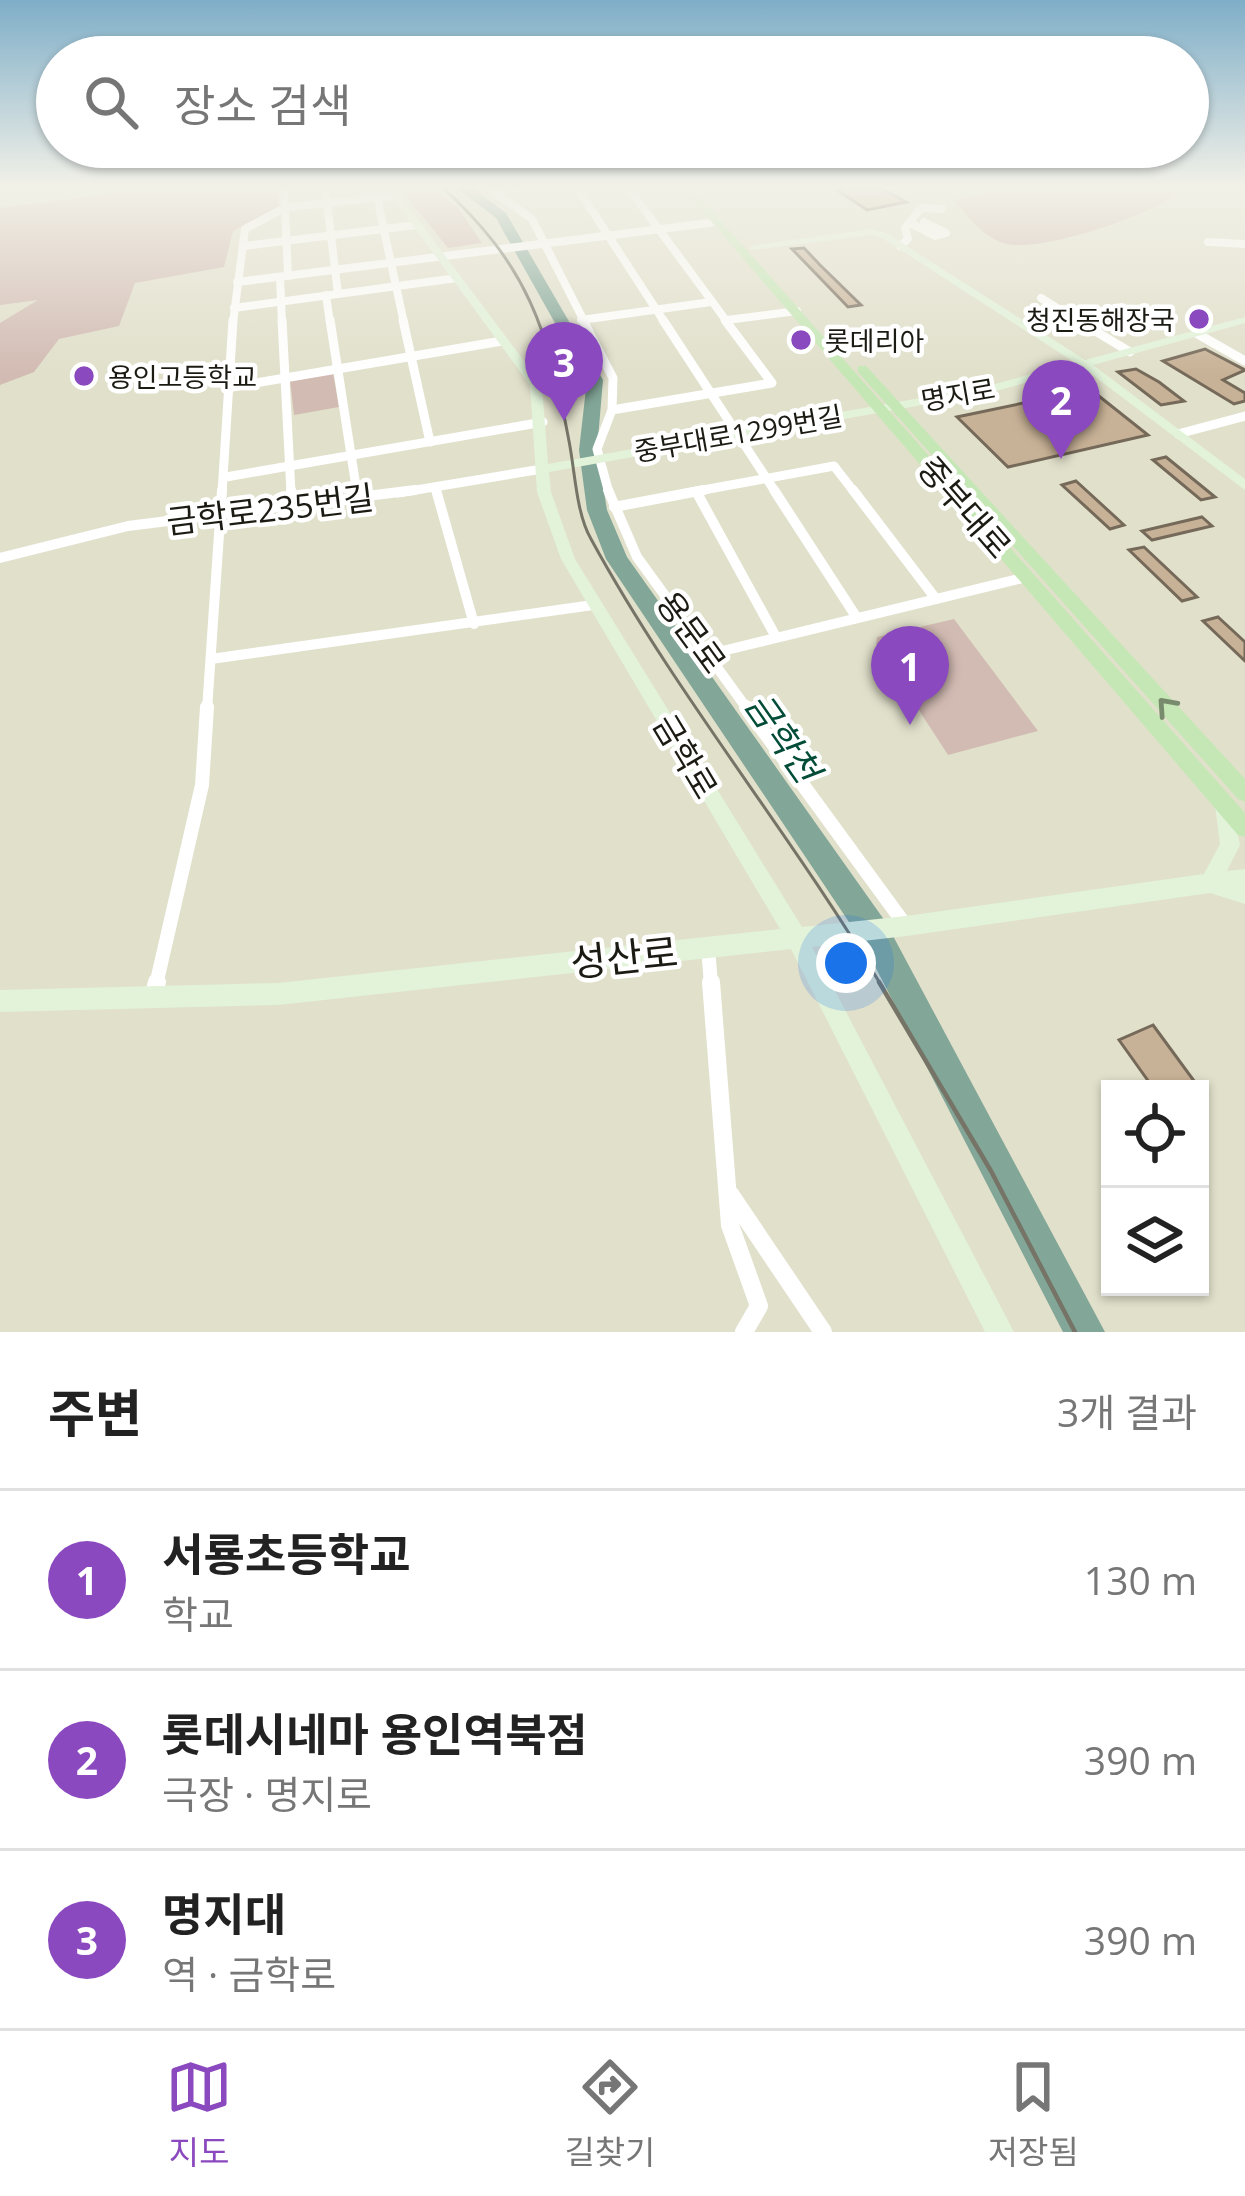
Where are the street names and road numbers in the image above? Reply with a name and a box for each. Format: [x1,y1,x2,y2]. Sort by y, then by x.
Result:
street label: 명지로 [918,369,998,419]
street label: 중부대로1299번길 [631,396,845,470]
street label: 중부대로 [908,446,1022,568]
street label: 금학로235번길 [164,474,376,544]
street label: 용문로 [647,582,737,682]
street label: 금학로 [643,705,729,807]
street label: 성산로 [568,924,680,988]

